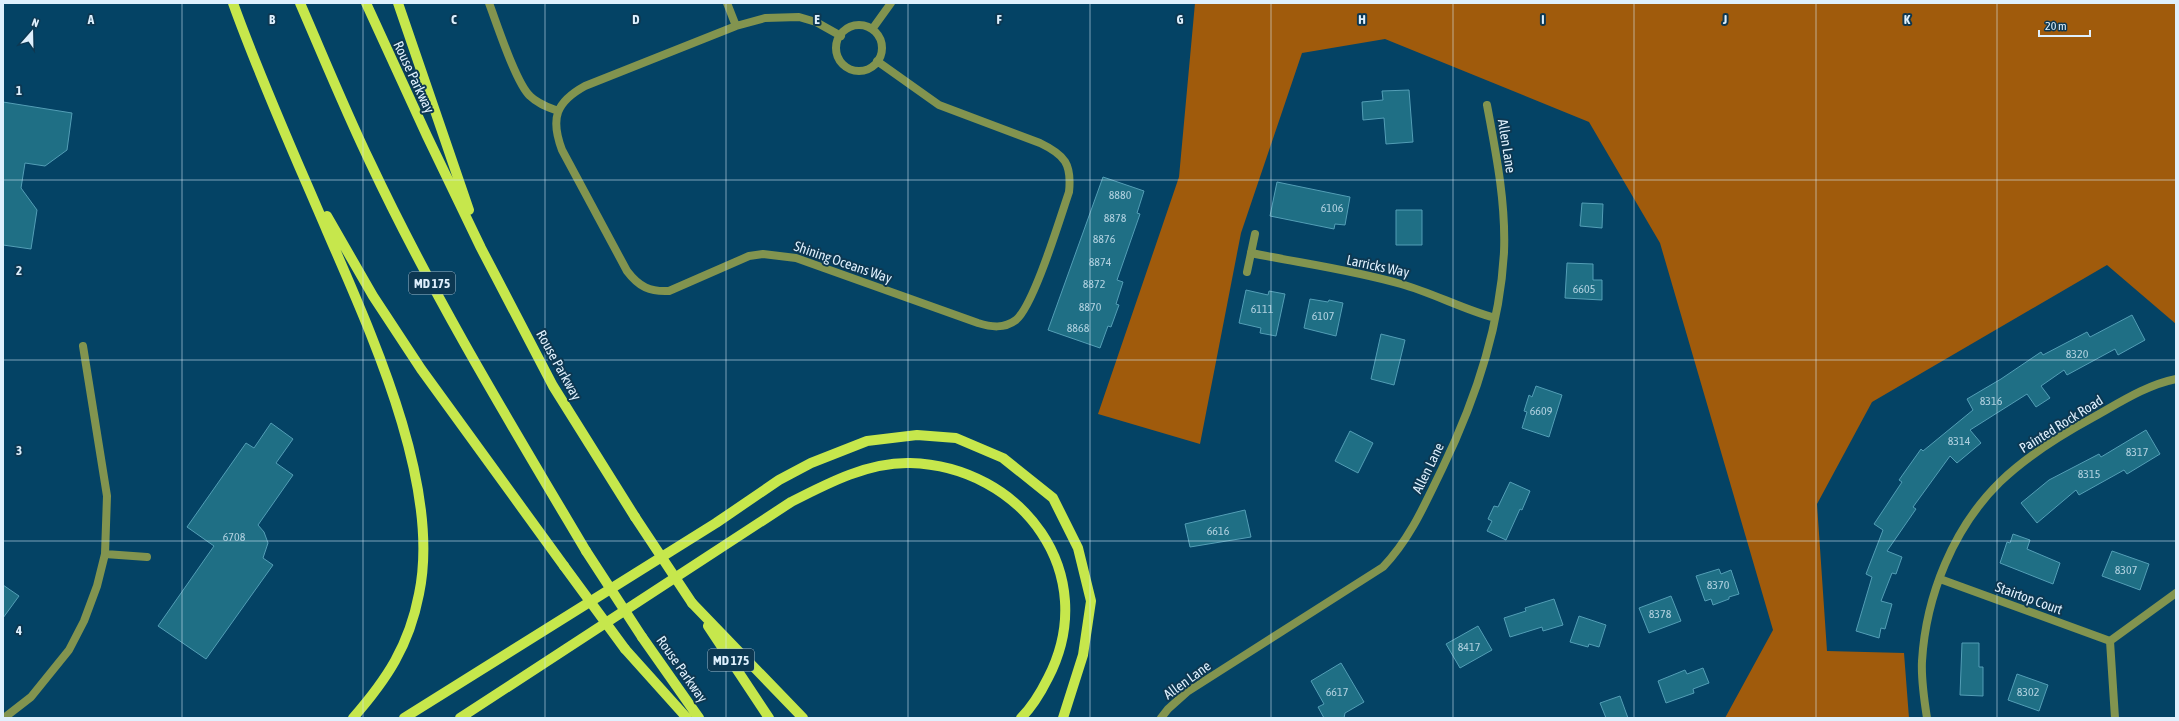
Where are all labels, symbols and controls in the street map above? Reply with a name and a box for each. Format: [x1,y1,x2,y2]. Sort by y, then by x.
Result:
north arrow [12,12,52,52]
text: A [87,12,95,27]
text: B [269,12,276,27]
text: C [451,12,457,27]
text: D [632,12,640,27]
text: E [814,12,820,27]
text: F [996,12,1002,27]
text: G [1177,12,1184,27]
text: H [1358,12,1366,27]
text: I [1541,12,1545,27]
text: J [1722,12,1727,27]
text: K [1904,12,1911,27]
scale bar [2039,12,2090,38]
text: N [30,16,41,29]
text: 20 m [2045,19,2067,33]
street label: Rouse Parkway [390,39,438,116]
text: 1 [16,83,22,98]
street label: Allen Lane [1495,118,1519,174]
house number: 8880 [1109,188,1132,202]
house number: 6106 [1321,201,1344,215]
house number: 8878 [1104,211,1127,225]
house number: 8876 [1093,232,1116,246]
street label: Shining Oceans Way [792,238,894,286]
street label: Larricks Way [1345,252,1411,280]
house number: 8874 [1089,255,1112,269]
text: 2 [16,263,22,278]
road number: MD 175 [409,272,455,294]
house number: 8872 [1083,277,1105,291]
house number: 6605 [1573,282,1595,296]
house number: 8870 [1079,300,1102,314]
house number: 6111 [1251,302,1274,316]
house number: 6107 [1312,309,1335,323]
house number: 8868 [1067,321,1090,335]
street label: Rouse Parkway [533,327,585,403]
house number: 8320 [2066,347,2089,361]
street label: Painted Rock Road [2016,392,2106,456]
house number: 8316 [1980,394,2003,408]
house number: 6609 [1530,404,1553,418]
house number: 8314 [1948,434,1971,448]
street label: Allen Lane [1409,440,1447,496]
text: 3 [16,443,22,458]
house number: 8317 [2126,445,2149,459]
house number: 8315 [2078,467,2100,481]
house number: 6616 [1207,524,1230,538]
house number: 6708 [223,530,246,544]
house number: 8307 [2115,563,2138,577]
house number: 8370 [1707,578,1730,592]
street label: Stairtop Court [1993,578,2065,618]
house number: 8378 [1649,607,1672,621]
text: 4 [15,623,22,638]
street label: Rouse Parkway [653,633,711,705]
house number: 8417 [1458,640,1481,654]
road number: MD 175 [708,649,754,671]
street label: Allen Lane [1160,658,1214,702]
house number: 6617 [1326,685,1349,699]
house number: 8302 [2017,685,2039,699]

